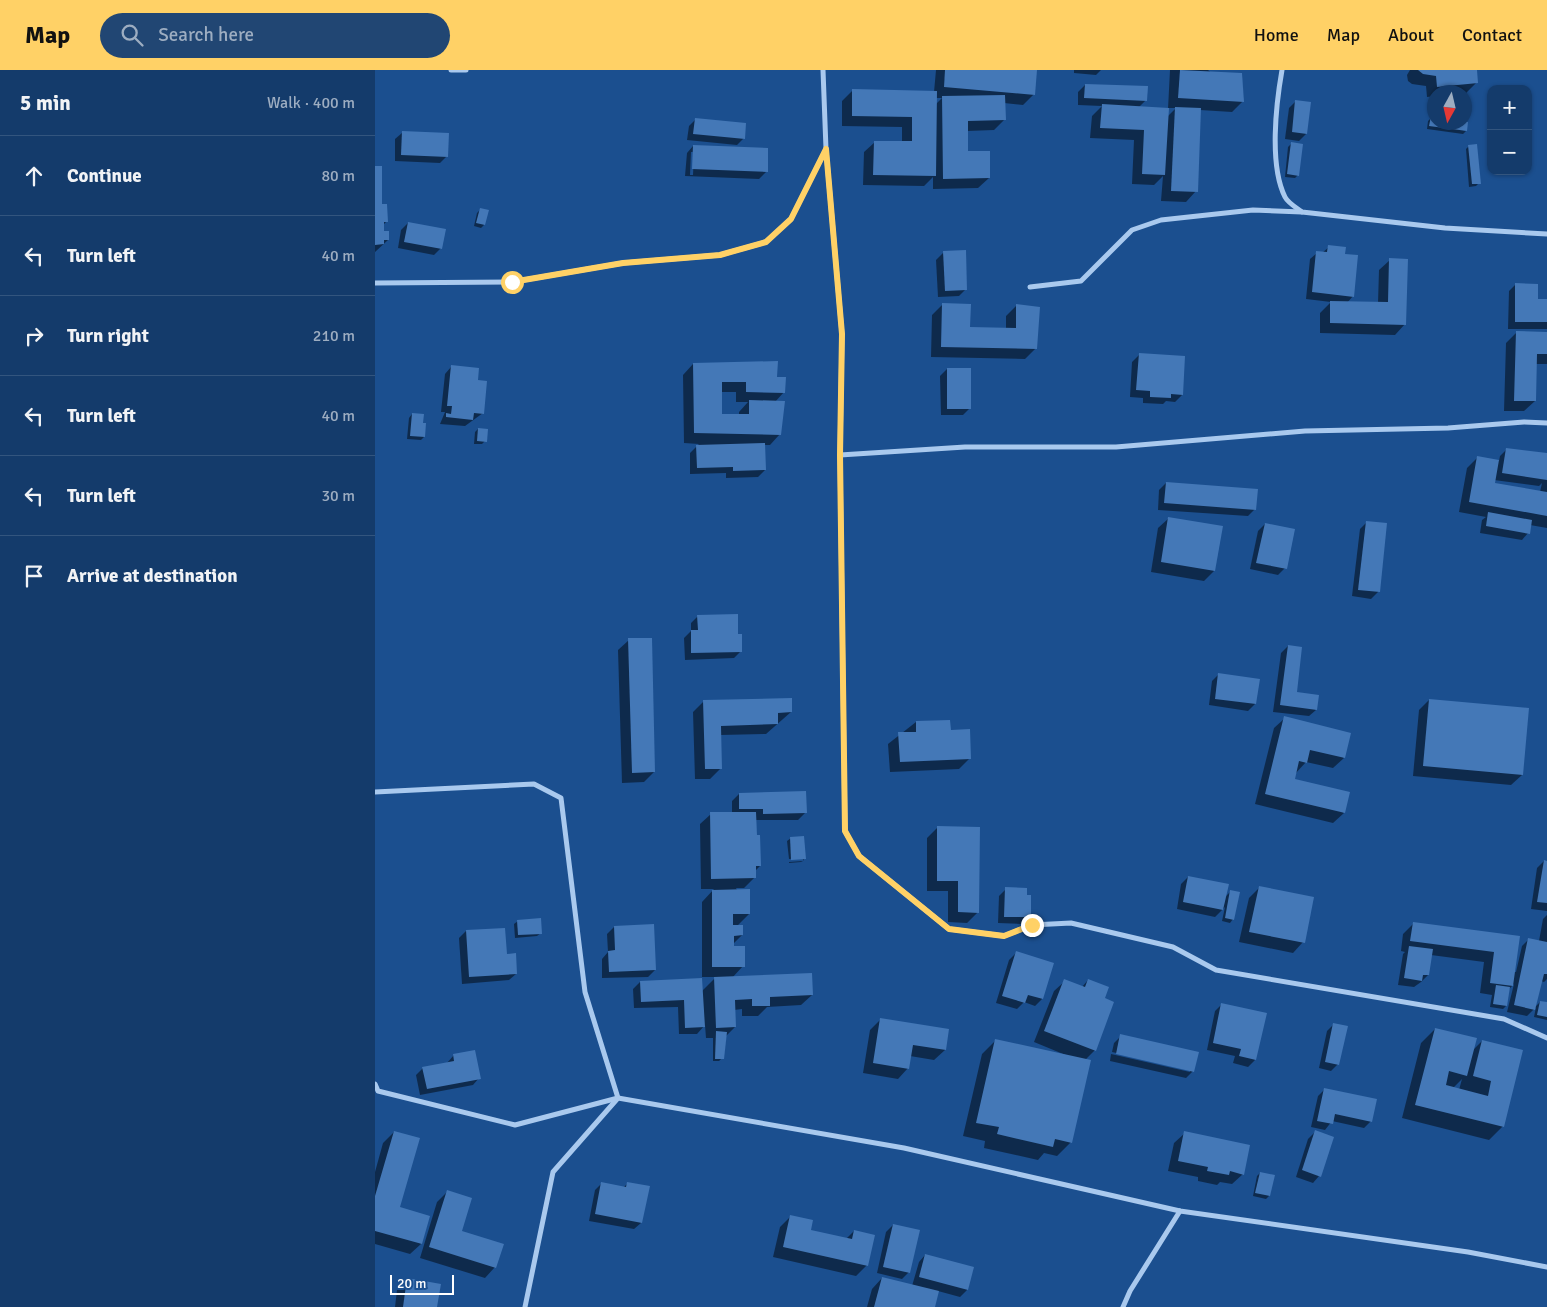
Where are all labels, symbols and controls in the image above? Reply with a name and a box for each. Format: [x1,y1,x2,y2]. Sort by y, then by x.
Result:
search box [100,13,450,58]
text: Map [25,20,70,50]
icon: search [118,21,146,49]
text: Search here [158,23,254,47]
text: Home [1254,24,1299,46]
text: Map [1327,24,1360,46]
text: About [1388,24,1434,46]
text: Contact [1462,24,1522,46]
north arrow [1427,85,1472,130]
map controls [1487,85,1532,175]
button: + [1487,85,1532,130]
text: 5 min [20,90,71,116]
text: Walk · 400 m [267,93,355,113]
button: − [1487,130,1532,175]
icon: ahead [20,162,48,190]
text: Continue [67,164,142,188]
text: 80 m [321,166,355,186]
icon: left [20,242,48,270]
text: Turn left [67,244,136,268]
text: 40 m [321,246,355,266]
route start [501,271,524,294]
icon: right [20,322,48,350]
text: Turn right [67,324,149,348]
text: 210 m [313,326,355,346]
icon: left [20,402,48,430]
text: Turn left [67,404,136,428]
text: 40 m [321,406,355,426]
icon: left [20,482,48,510]
text: Turn left [67,484,136,508]
text: 30 m [321,486,355,506]
icon: arrive [20,562,48,590]
text: Arrive at destination [67,564,238,588]
route end [1021,914,1044,937]
scale bar [390,1272,454,1295]
text: 20 m [397,1275,426,1292]

